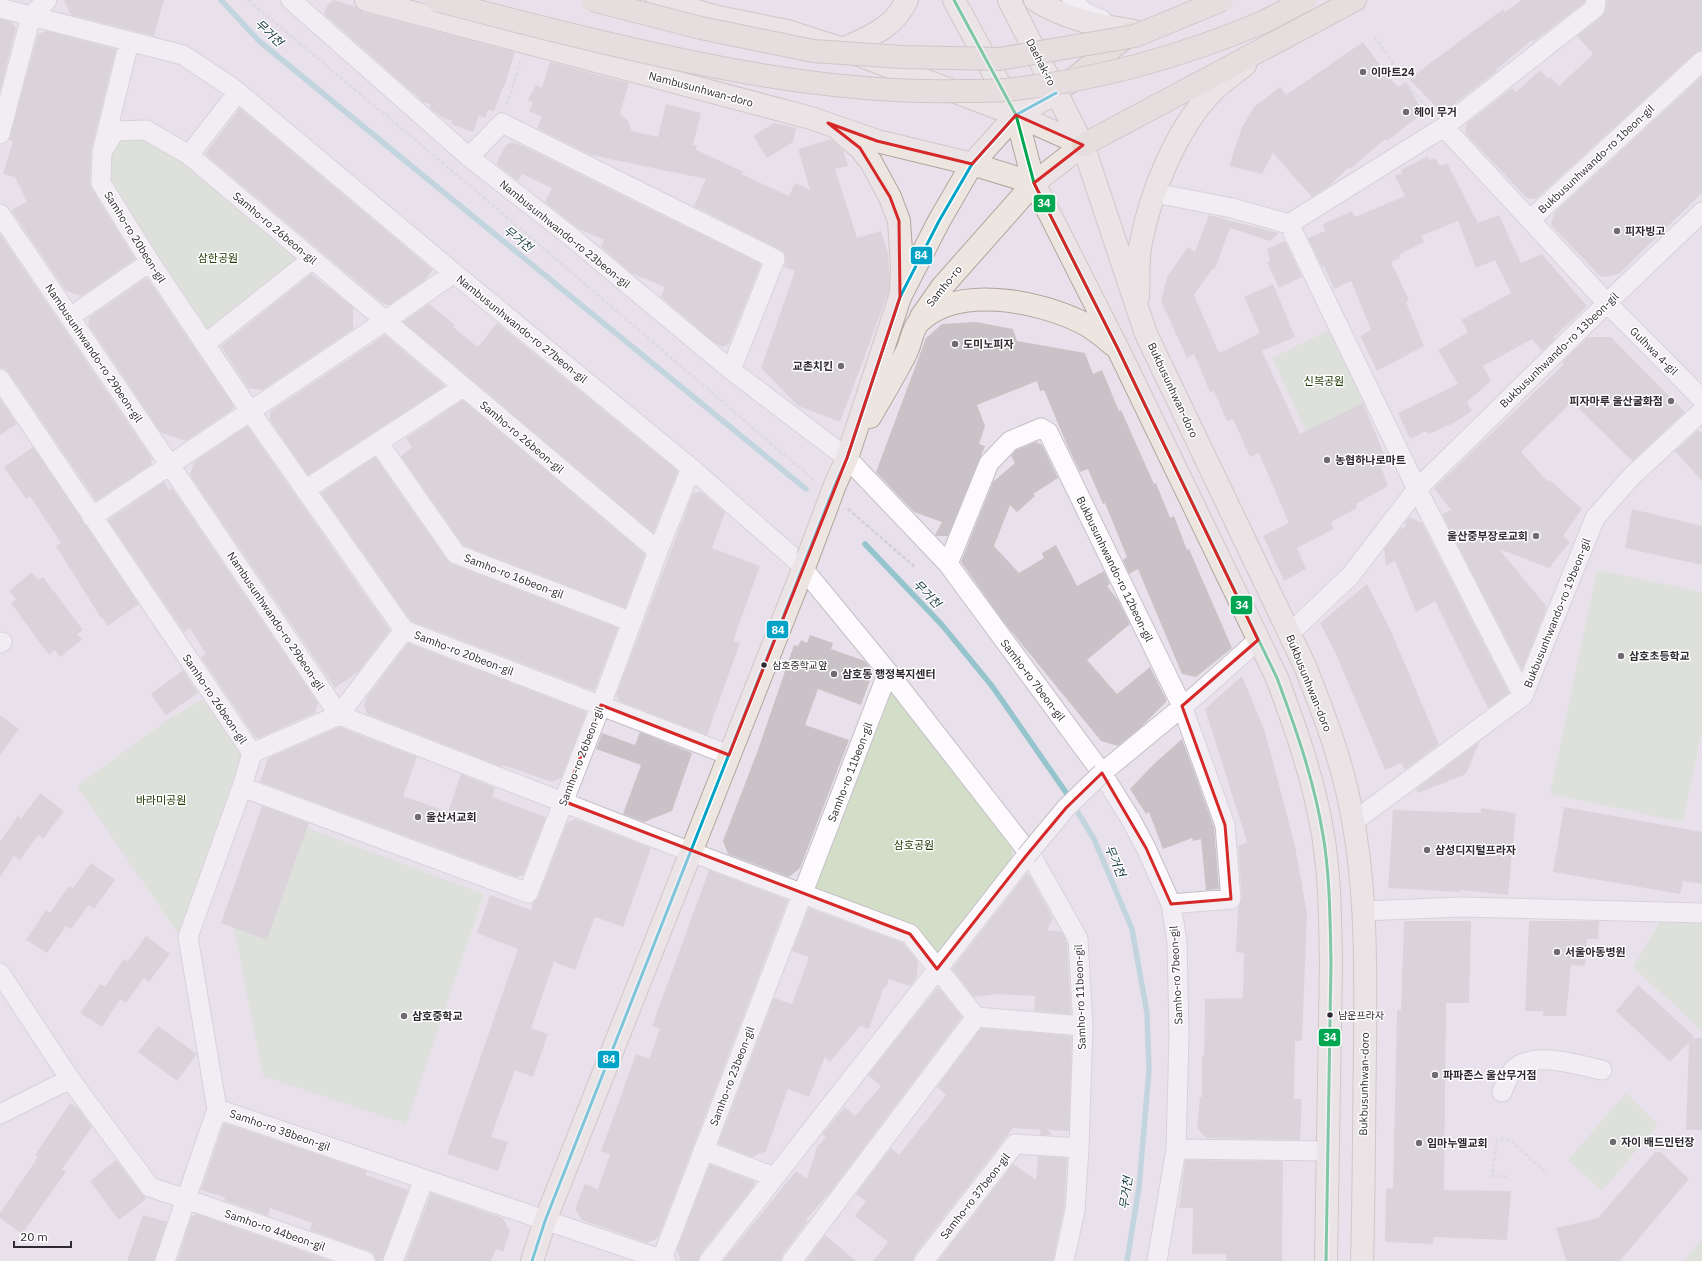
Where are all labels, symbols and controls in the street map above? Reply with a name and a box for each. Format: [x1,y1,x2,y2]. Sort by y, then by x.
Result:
water label: 무거천 [252,16,288,51]
street label: Daehak-ro [1023,36,1059,88]
place label: 이마트24 [1371,65,1415,79]
marker: 이마트24 [1358,67,1368,77]
street label: Nambusunhwan-doro [647,68,755,110]
street label: Bukbusunhwando-ro 1beon-gil [1535,102,1657,216]
place label: 헤이 무거 [1414,105,1457,119]
marker: 헤이 무거 [1401,107,1411,117]
street label: Nambusunhwando-ro 23beon-gil [497,177,633,291]
street label: Samho-ro 20beon-gil [101,189,169,285]
street label: Samho-ro 26beon-gil [230,189,320,267]
line badge: 34 [1033,194,1056,213]
text: 34 [1037,196,1051,210]
water label: 무거천 [501,222,537,256]
place label: 피자빙고 [1625,224,1665,238]
marker: 피자빙고 [1612,226,1622,236]
line badge: 84 [910,246,933,265]
text: 84 [914,248,928,262]
park label: 삼한공원 [198,251,238,265]
street label: Samho-ro [923,263,965,309]
street label: Nambusunhwando-ro 27beon-gil [454,272,590,386]
street label: Nambusunhwando-ro 29beon-gil [42,281,146,425]
street label: Bukbusunhwando-ro 13beon-gil [1497,289,1621,411]
street label: Gulhwa 4-gil [1627,324,1681,378]
place label: 도미노피자 [963,337,1014,351]
marker: 도미노피자 [950,339,960,349]
street label: Bukbusunhwan-doro [1145,340,1201,440]
place label: 교촌치킨 [793,359,833,373]
marker: 교촌치킨 [836,361,846,371]
park label: 신복공원 [1304,374,1344,388]
place label: 피자마루 울산굴화점 [1569,394,1663,408]
marker: 피자마루 울산굴화점 [1666,396,1676,406]
street label: Samho-ro 26beon-gil [477,398,567,476]
place label: 농협하나로마트 [1335,453,1406,467]
marker: 농협하나로마트 [1322,455,1332,465]
street label: Bukbusunhwando-ro 12beon-gil [1074,494,1156,644]
place label: 울산중부장로교회 [1447,529,1528,543]
marker: 울산중부장로교회 [1531,531,1541,541]
street label: Bukbusunhwando-ro 19beon-gil [1521,536,1593,690]
street label: Nambusunhwando-ro 29beon-gil [224,549,328,693]
street label: Samho-ro 16beon-gil [462,551,566,601]
water label: 무거천 [910,577,946,612]
line badge: 34 [1230,595,1253,615]
text: 34 [1235,598,1249,612]
line badge: 84 [766,620,789,639]
text: 84 [771,623,785,637]
street label: Samho-ro 20beon-gil [412,628,516,678]
street label: Bukbusunhwan-doro [1283,632,1335,734]
street label: Samho-ro 7beon-gil [998,636,1068,724]
place label: 삼호초등학교 [1629,649,1690,663]
street label: Samho-ro 26beon-gil [180,651,250,747]
marker: 삼호초등학교 [1616,651,1626,661]
place label: 삼호중학교앞 [772,659,827,672]
marker: 삼호중학교앞 [759,660,769,670]
place label: 삼호동 행정복지센터 [842,667,936,681]
marker: 삼호동 행정복지센터 [829,669,839,679]
street label: Samho-ro 26beon-gil [556,704,606,808]
street label: Samho-ro 11beon-gil [825,720,875,824]
park label: 바라미공원 [136,793,186,807]
place label: 울산서교회 [426,810,477,824]
marker: 울산서교회 [413,812,423,822]
park label: 삼호공원 [894,838,934,852]
water label: 무거천 [1102,843,1130,881]
place label: 삼성디지털프라자 [1435,843,1516,857]
marker: 삼성디지털프라자 [1422,845,1432,855]
street label: Samho-ro 7beon-gil [1166,925,1186,1025]
street label: Samho-ro 11beon-gil [1071,944,1089,1050]
place label: 서울아동병원 [1565,945,1626,959]
marker: 서울아동병원 [1552,947,1562,957]
place label: 삼호중학교 [412,1009,463,1023]
place label: 남운프라자 [1338,1009,1385,1022]
marker: 남운프라자 [1325,1010,1335,1020]
marker: 삼호중학교 [399,1011,409,1021]
street label: Samho-ro 23beon-gil [707,1024,757,1128]
line badge: 34 [1318,1028,1341,1047]
text: 34 [1323,1030,1337,1044]
street label: Bukbusunhwan-doro [1356,1032,1372,1136]
line badge: 84 [597,1050,620,1069]
text: 84 [602,1052,616,1066]
place label: 파파존스 울산무거점 [1443,1068,1537,1082]
marker: 파파존스 울산무거점 [1430,1070,1440,1080]
street label: Samho-ro 38beon-gil [228,1106,332,1154]
place label: 자이 배드민턴장 [1621,1135,1694,1149]
place label: 임마누엘교회 [1427,1136,1488,1150]
marker: 자이 배드민턴장 [1608,1137,1618,1147]
marker: 임마누엘교회 [1414,1138,1424,1148]
street label: Samho-ro 37beon-gil [937,1150,1013,1242]
water label: 무거천 [1116,1174,1136,1210]
street label: Samho-ro 44beon-gil [223,1206,327,1254]
scale bar [14,1223,71,1249]
text: 20 m [20,1229,48,1244]

